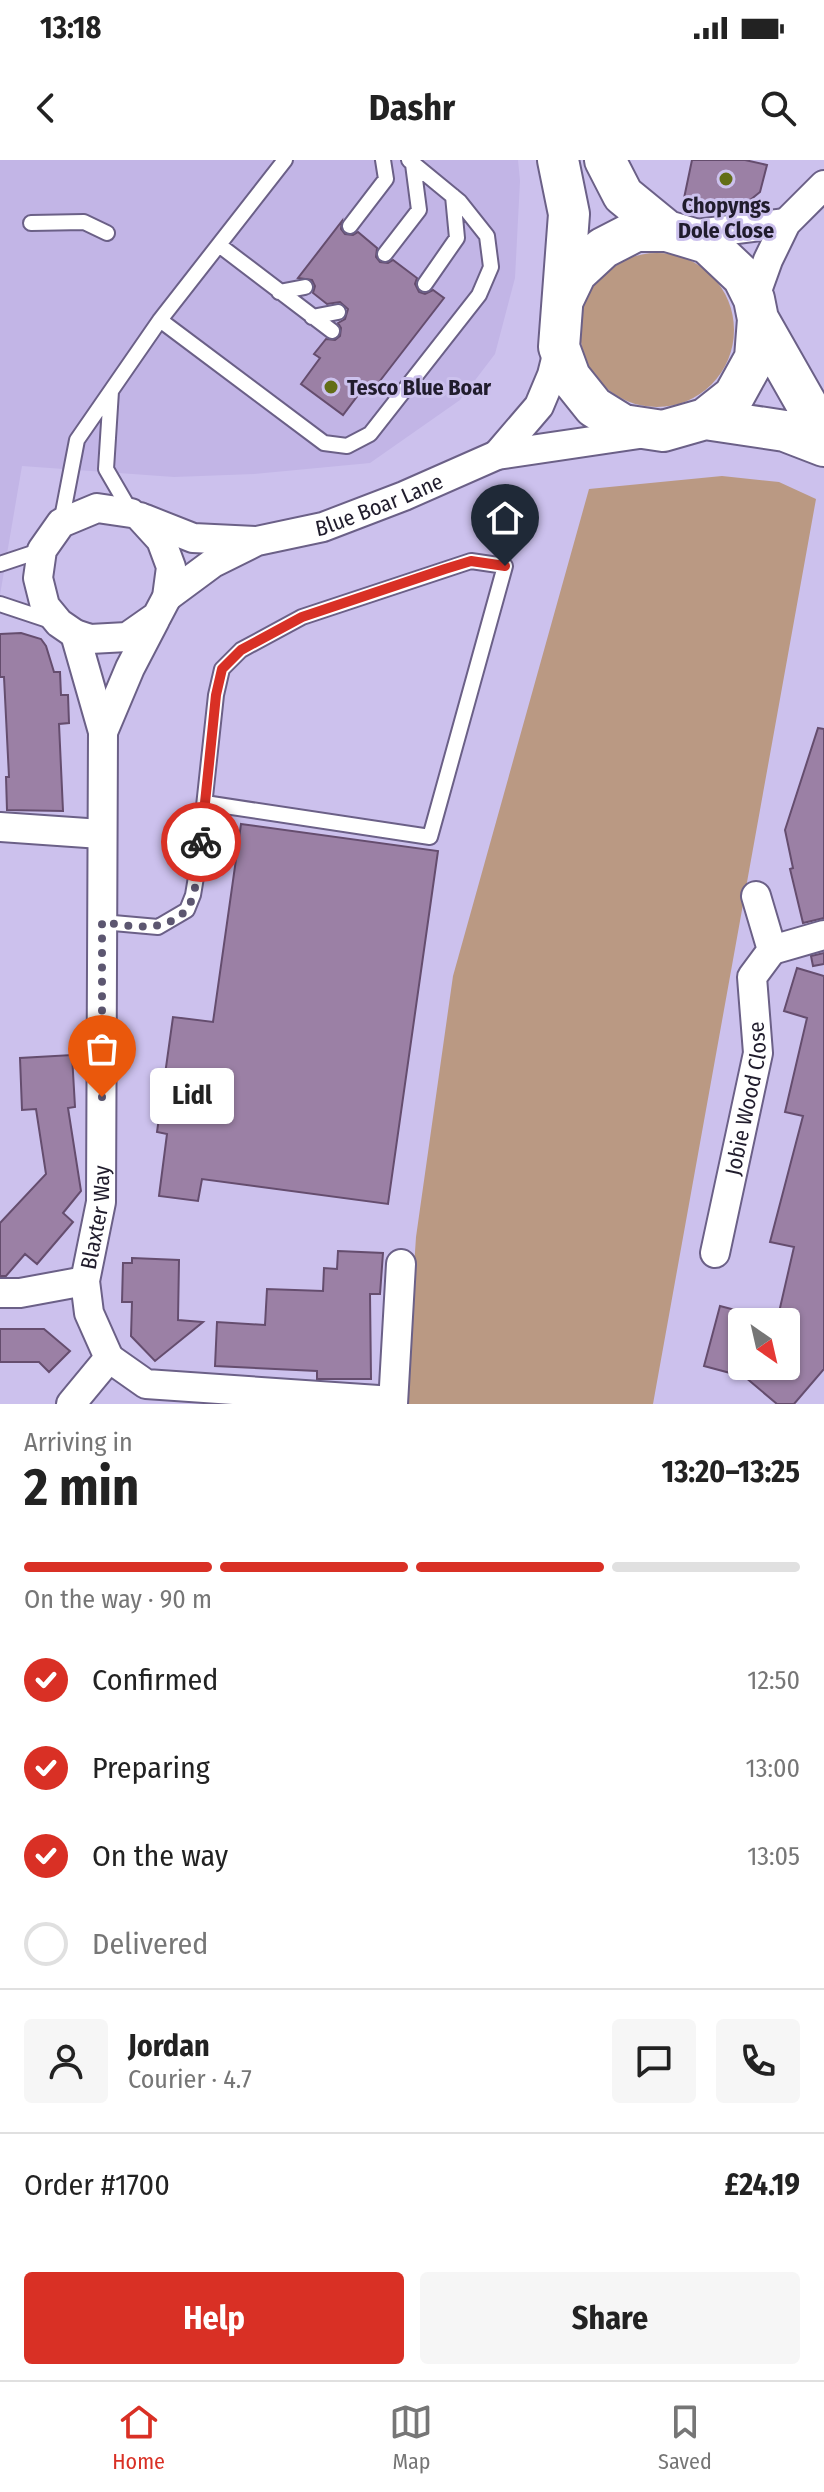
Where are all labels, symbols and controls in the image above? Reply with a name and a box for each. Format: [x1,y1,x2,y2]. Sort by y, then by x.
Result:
text: 13:18 [40,10,101,46]
icon: back [24,86,68,130]
text: Dashr [369,86,455,130]
icon: search [756,86,800,130]
marker: Chopyngs Dole Close [717,170,735,188]
place label: Chopyngs Dole Close [678,192,774,244]
place label: Tesco Blue Boar [347,374,492,401]
marker: Tesco Blue Boar [322,378,340,396]
street label: Blue Boar Lane [313,467,447,542]
pin [471,484,539,566]
icon: home [483,496,527,540]
courier [161,802,241,882]
icon: bike [179,820,223,864]
pin [68,1015,136,1097]
street label: Jobie Wood Close [719,1021,771,1178]
icon: bag [80,1027,124,1071]
callout: Lidl [150,1069,234,1125]
text: Lidl [172,1080,212,1111]
street label: Blaxter Way [74,1165,115,1272]
north arrow [728,1308,800,1380]
map controls [728,1308,800,1380]
text: Arriving in [24,1427,133,1458]
text: 13:20–13:25 [661,1454,800,1490]
text: 2 min [24,1456,139,1519]
text: On the way · 90 m [24,1584,212,1615]
icon: check [24,1658,68,1702]
text: Confirmed [92,1662,218,1698]
text: 12:50 [747,1665,800,1696]
icon: check [24,1746,68,1790]
text: Preparing [92,1750,210,1786]
text: 13:00 [746,1753,800,1784]
icon: check [24,1834,68,1878]
text: On the way [92,1838,228,1874]
text: 13:05 [747,1841,800,1872]
text: Delivered [92,1926,208,1962]
button: person [24,2019,108,2103]
button: chat [612,2019,696,2103]
button: phone [716,2019,800,2103]
text: Jordan [128,2028,210,2064]
text: Courier · 4.7 [128,2064,252,2095]
text: Order #1700 [24,2167,170,2203]
text: £24.19 [724,2167,800,2203]
button: Help [24,2272,404,2364]
button: Share [420,2272,800,2364]
tab: Home [112,2400,165,2475]
tab: Map [389,2400,433,2475]
tab: Saved [658,2400,712,2475]

